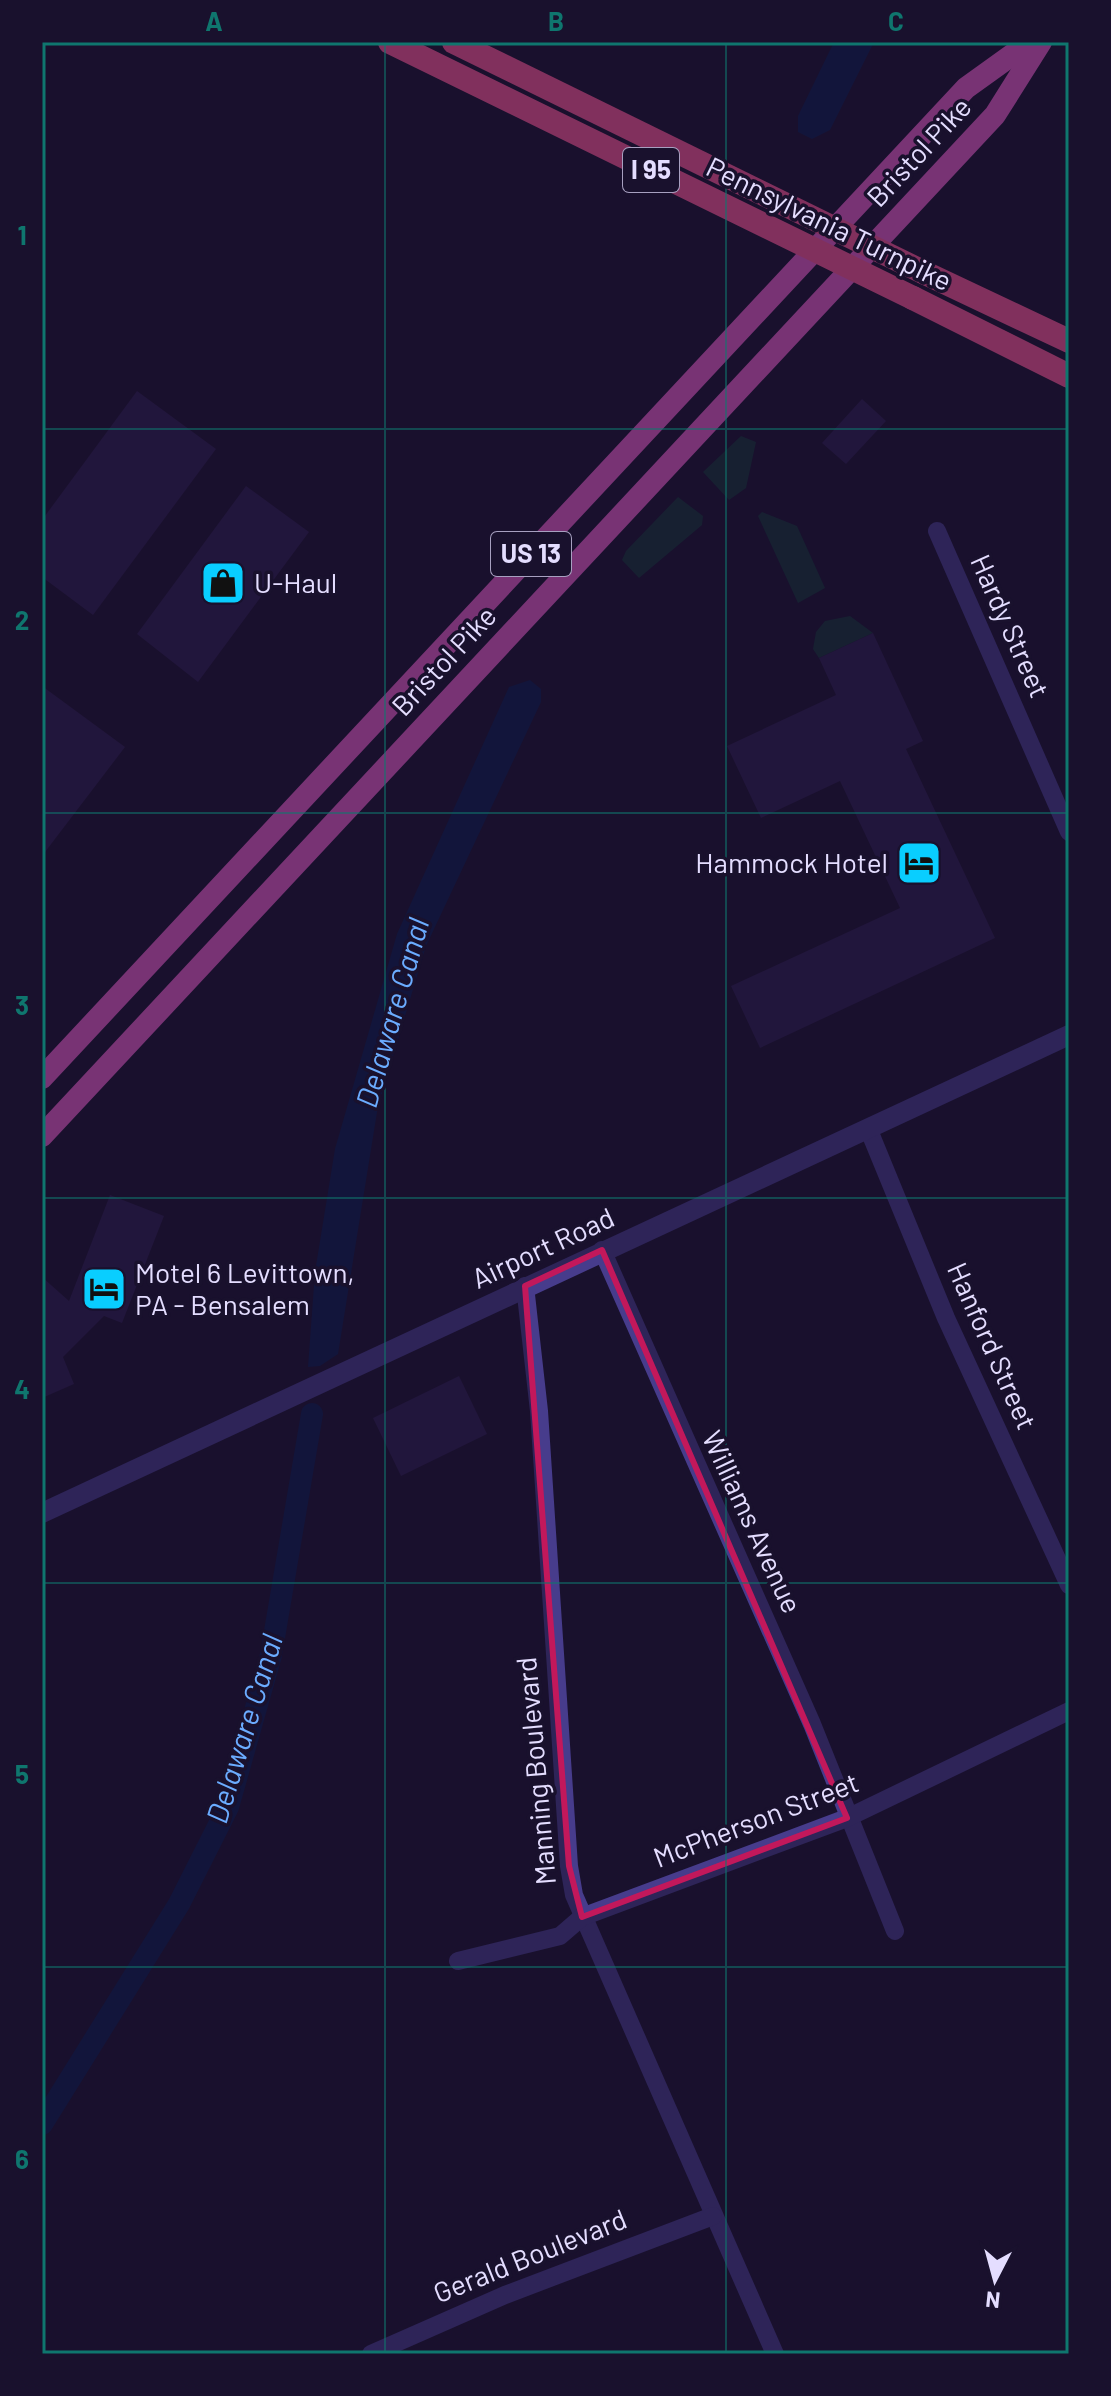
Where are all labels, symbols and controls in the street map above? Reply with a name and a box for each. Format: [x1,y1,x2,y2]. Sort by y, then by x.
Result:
text: A [205,5,223,36]
text: B [548,5,564,36]
text: C [888,5,904,36]
street label: Bristol Pike [859,89,978,213]
road number: I 95 [623,148,679,192]
street label: Pennsylvania Turnpike [701,149,958,297]
text: 1 [17,219,27,250]
road number: US 13 [491,532,571,576]
street label: Hardy Street [964,549,1058,702]
shop icon: U-Haul [199,559,247,607]
place label: U-Haul [254,565,337,599]
street label: Bristol Pike [384,598,503,722]
text: 2 [15,604,29,635]
hotel icon: Hammock Hotel [895,839,943,887]
place label: Hammock Hotel [695,845,888,879]
water label: Delaware Canal [347,913,435,1111]
text: 3 [15,989,29,1020]
street label: Airport Road [466,1199,619,1295]
place label: Motel 6 Levittown, PA - Bensalem [135,1255,355,1321]
street label: Hanford Street [941,1257,1045,1434]
hotel icon: Motel 6 Levittown, PA - Bensalem [80,1265,128,1313]
text: 4 [14,1373,30,1404]
street label: Williams Avenue [696,1425,810,1618]
water label: Delaware Canal [197,1629,289,1827]
street label: Manning Boulevard [508,1656,562,1887]
text: 5 [15,1758,29,1789]
street label: McPherson Street [648,1764,863,1874]
text: 6 [15,2143,29,2174]
street label: Gerald Boulevard [428,2201,631,2309]
north arrow [955,2240,1035,2320]
text: N [984,2287,1001,2315]

